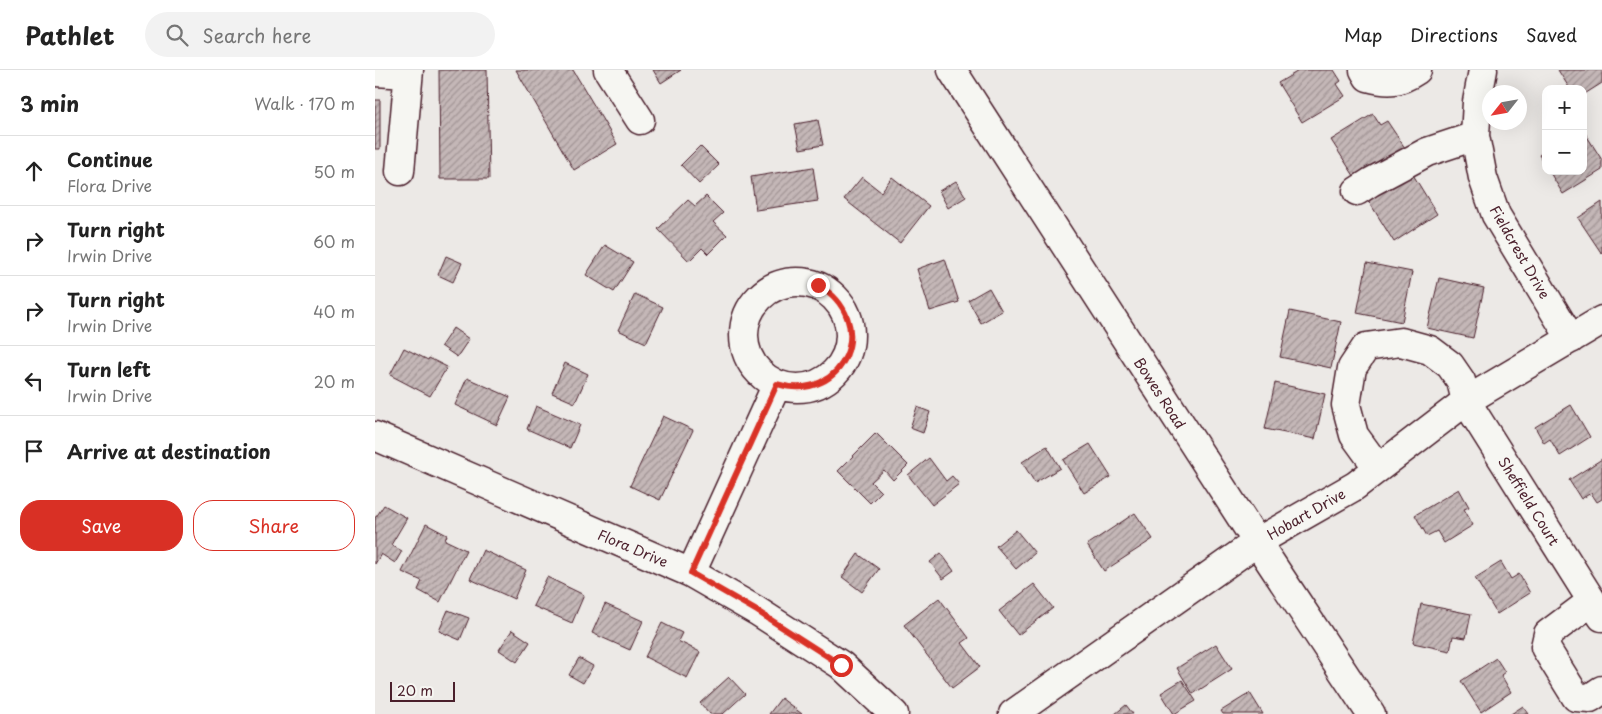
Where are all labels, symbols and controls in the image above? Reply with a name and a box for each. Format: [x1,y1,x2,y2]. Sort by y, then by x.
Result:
search box [145,12,495,57]
text: Pathlet [25,17,115,53]
icon: search [163,21,191,49]
text: Search here [203,21,311,49]
text: Map [1344,21,1382,48]
text: Directions [1410,21,1498,48]
text: Saved [1526,21,1577,48]
north arrow [1482,85,1527,130]
map controls [1542,85,1587,175]
button: + [1542,85,1587,130]
text: 3 min [20,87,79,119]
text: Walk · 170 m [254,91,355,115]
button: − [1542,130,1587,175]
text: Continue [67,145,153,173]
icon: ahead [20,157,48,185]
text: 50 m [314,159,355,183]
text: Flora Drive [67,173,152,197]
street label: Fieldcrest Drive [1485,201,1555,303]
text: Turn right [67,215,165,243]
icon: right [20,227,48,255]
text: 60 m [313,229,355,253]
text: Irwin Drive [67,243,152,267]
route end [807,274,830,297]
text: Turn right [67,285,165,313]
icon: right [20,297,48,325]
text: 40 m [313,299,355,323]
text: Irwin Drive [67,313,152,337]
street label: Bowes Road [1129,353,1191,433]
text: Turn left [67,355,151,383]
icon: left [20,367,48,395]
text: 20 m [314,369,355,393]
text: Irwin Drive [67,383,152,407]
icon: arrive [20,437,48,465]
text: Arrive at destination [67,437,271,465]
street label: Sheffield Court [1493,453,1565,550]
street label: Hobart Drive [1263,483,1349,545]
button: Save [20,500,183,551]
button: Share [193,500,355,551]
street label: Flora Drive [595,524,671,572]
route start [830,654,853,677]
scale bar [390,679,455,702]
text: 20 m [397,680,433,701]

